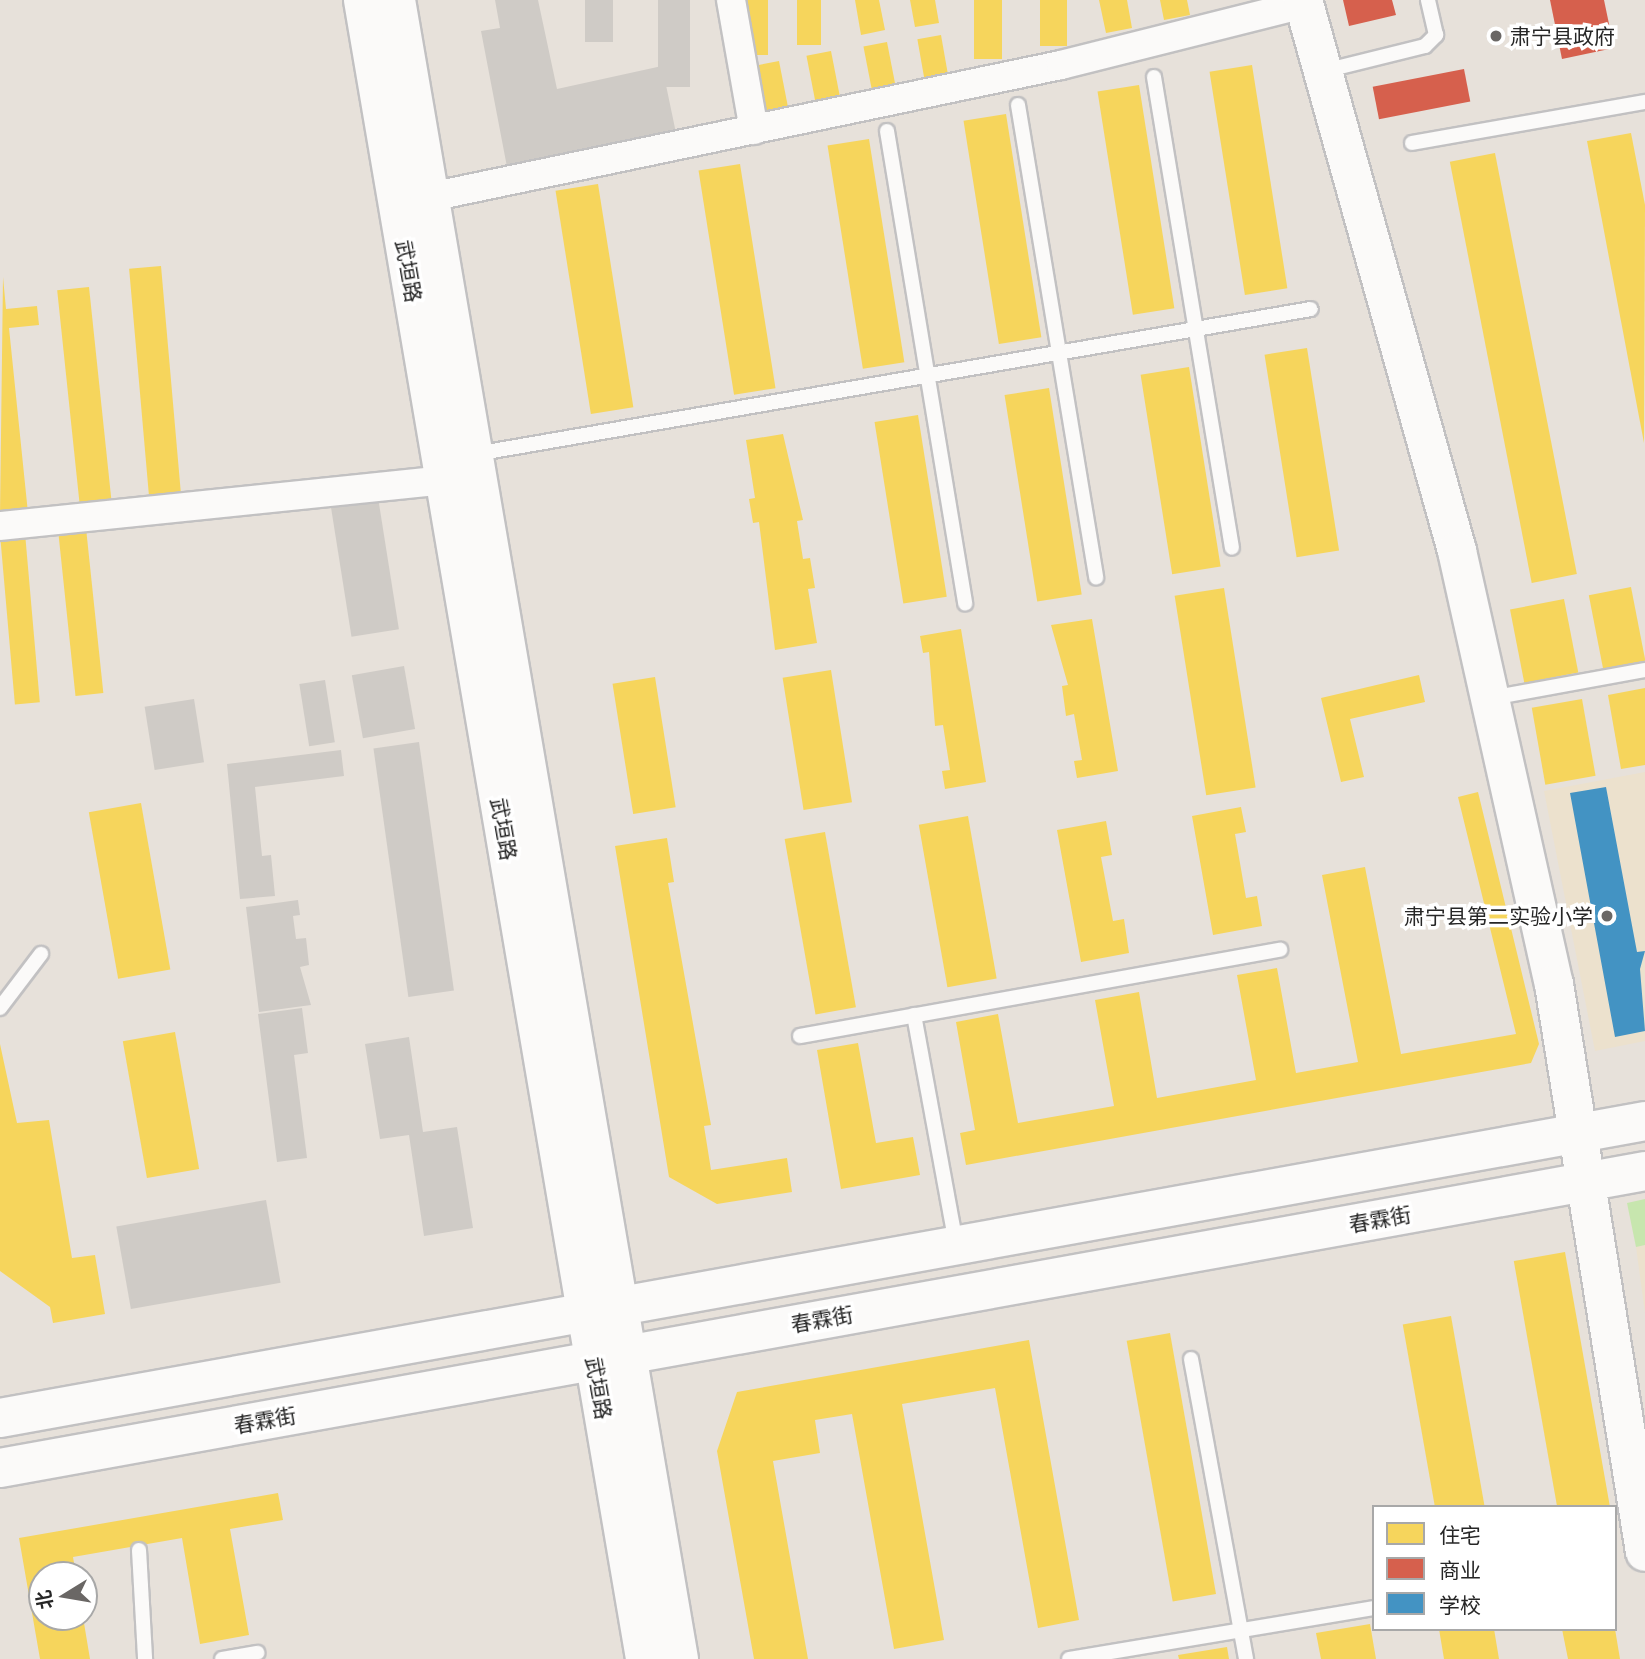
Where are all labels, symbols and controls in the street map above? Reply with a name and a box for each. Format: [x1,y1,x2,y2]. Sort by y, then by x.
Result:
place label: 肃宁县政府 [1510,23,1615,49]
marker: 肃宁县政府 [1488,28,1504,44]
street label: 武垣路 [391,238,427,304]
street label: 武垣路 [486,796,522,862]
place label: 肃宁县第二实验小学 [1404,903,1593,929]
marker: 肃宁县第二实验小学 [1599,908,1615,924]
street label: 春霖街 [1347,1201,1413,1237]
street label: 春霖街 [789,1301,855,1337]
street label: 武垣路 [581,1355,617,1421]
street label: 春霖街 [232,1402,298,1438]
legend [1372,1505,1617,1631]
text: 住宅 [1439,1521,1481,1549]
text: 商业 [1439,1556,1481,1584]
north arrow [28,1561,98,1631]
text: 北 [30,1588,59,1611]
text: 学校 [1439,1591,1481,1619]

